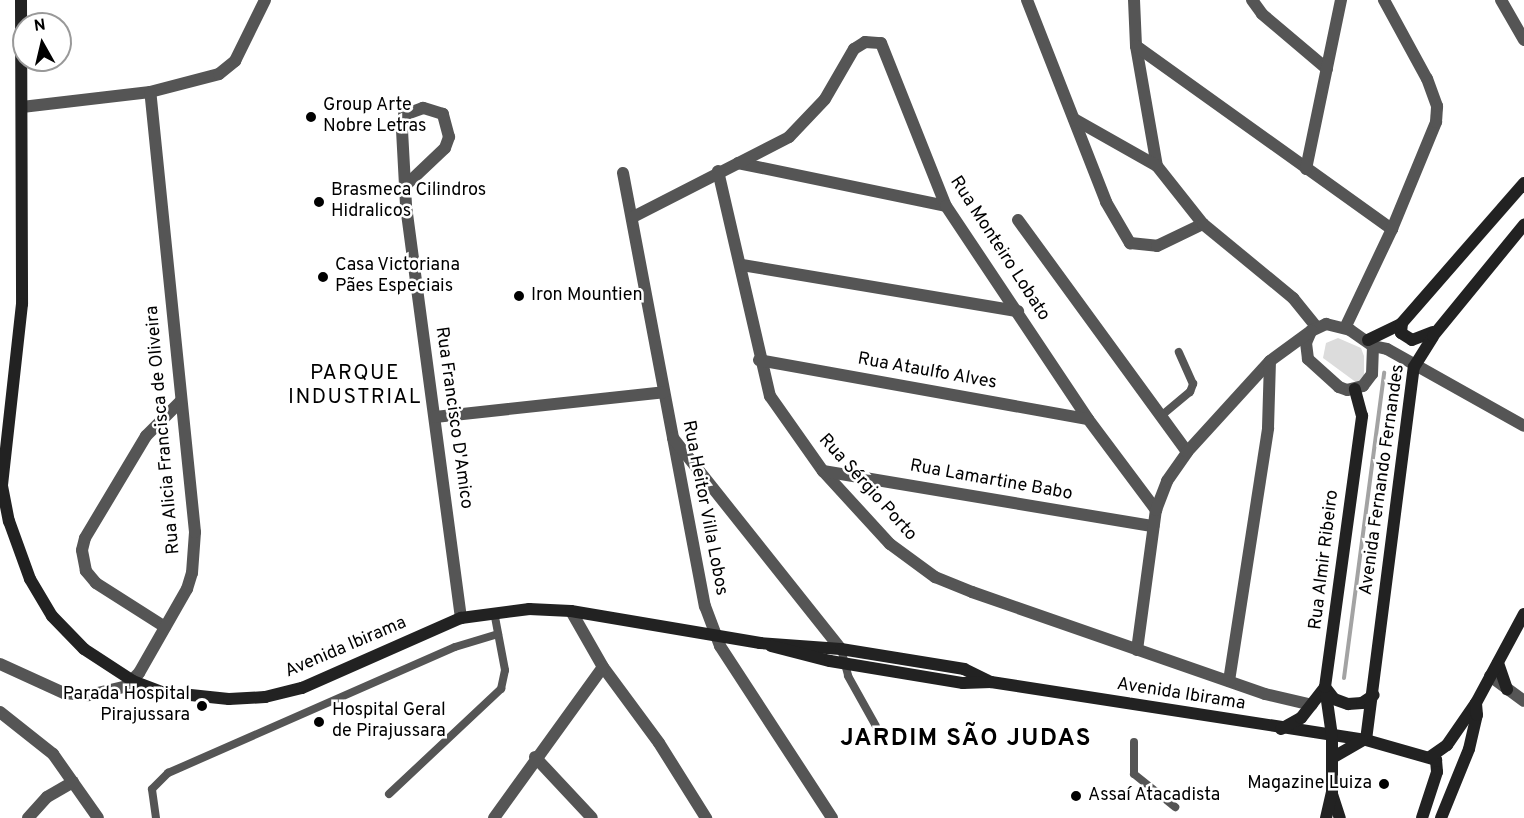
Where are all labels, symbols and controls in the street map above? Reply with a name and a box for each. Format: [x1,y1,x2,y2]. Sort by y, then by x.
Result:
north arrow [12,12,72,72]
text: N [33,15,47,37]
place label: Group Arte Nobre Letras [323,96,427,138]
marker: Group Arte Nobre Letras [304,110,318,124]
street label: Rua Monteiro Lobato [944,173,1054,325]
place label: Brasmeca Cilindros Hidralicos [331,181,486,224]
marker: Brasmeca Cilindros Hidralicos [312,195,326,209]
place label: Casa Victoriana Pães Especiais [335,256,461,298]
marker: Casa Victoriana Pães Especiais [316,270,330,284]
place label: Iron Mountien [531,285,643,307]
marker: Iron Mountien [512,289,526,303]
street label: Rua Alicia Francisca de Oliveira [142,304,186,556]
street label: Rua Francisco D'Amico [430,326,476,510]
street label: Rua Ataulfo Alves [855,349,999,395]
district label: PARQUE INDUSTRIAL [288,361,422,411]
street label: Avenida Fernando Fernandes [1356,363,1410,597]
street label: Rua Heitor Villa Lobos [676,418,732,598]
street label: Rua Sérgio Porto [813,430,921,546]
street label: Rua Lamartine Babo [908,456,1074,506]
street label: Rua Almir Ribeiro [1306,488,1344,632]
street label: Avenida Ibirama [282,613,410,683]
street label: Avenida Ibirama [1115,674,1247,716]
place label: Parada Hospital Pirajussara [63,685,190,728]
marker: Parada Hospital Pirajussara [195,699,209,713]
place label: Hospital Geral de Pirajussara [332,701,446,744]
marker: Hospital Geral de Pirajussara [310,713,328,731]
district label: JARDIM SÃO JUDAS [840,726,1092,754]
place label: Magazine Luiza [1247,773,1372,795]
marker: Magazine Luiza [1377,777,1391,791]
place label: Assaí Atacadista [1088,785,1221,807]
marker: Assaí Atacadista [1069,789,1083,803]

